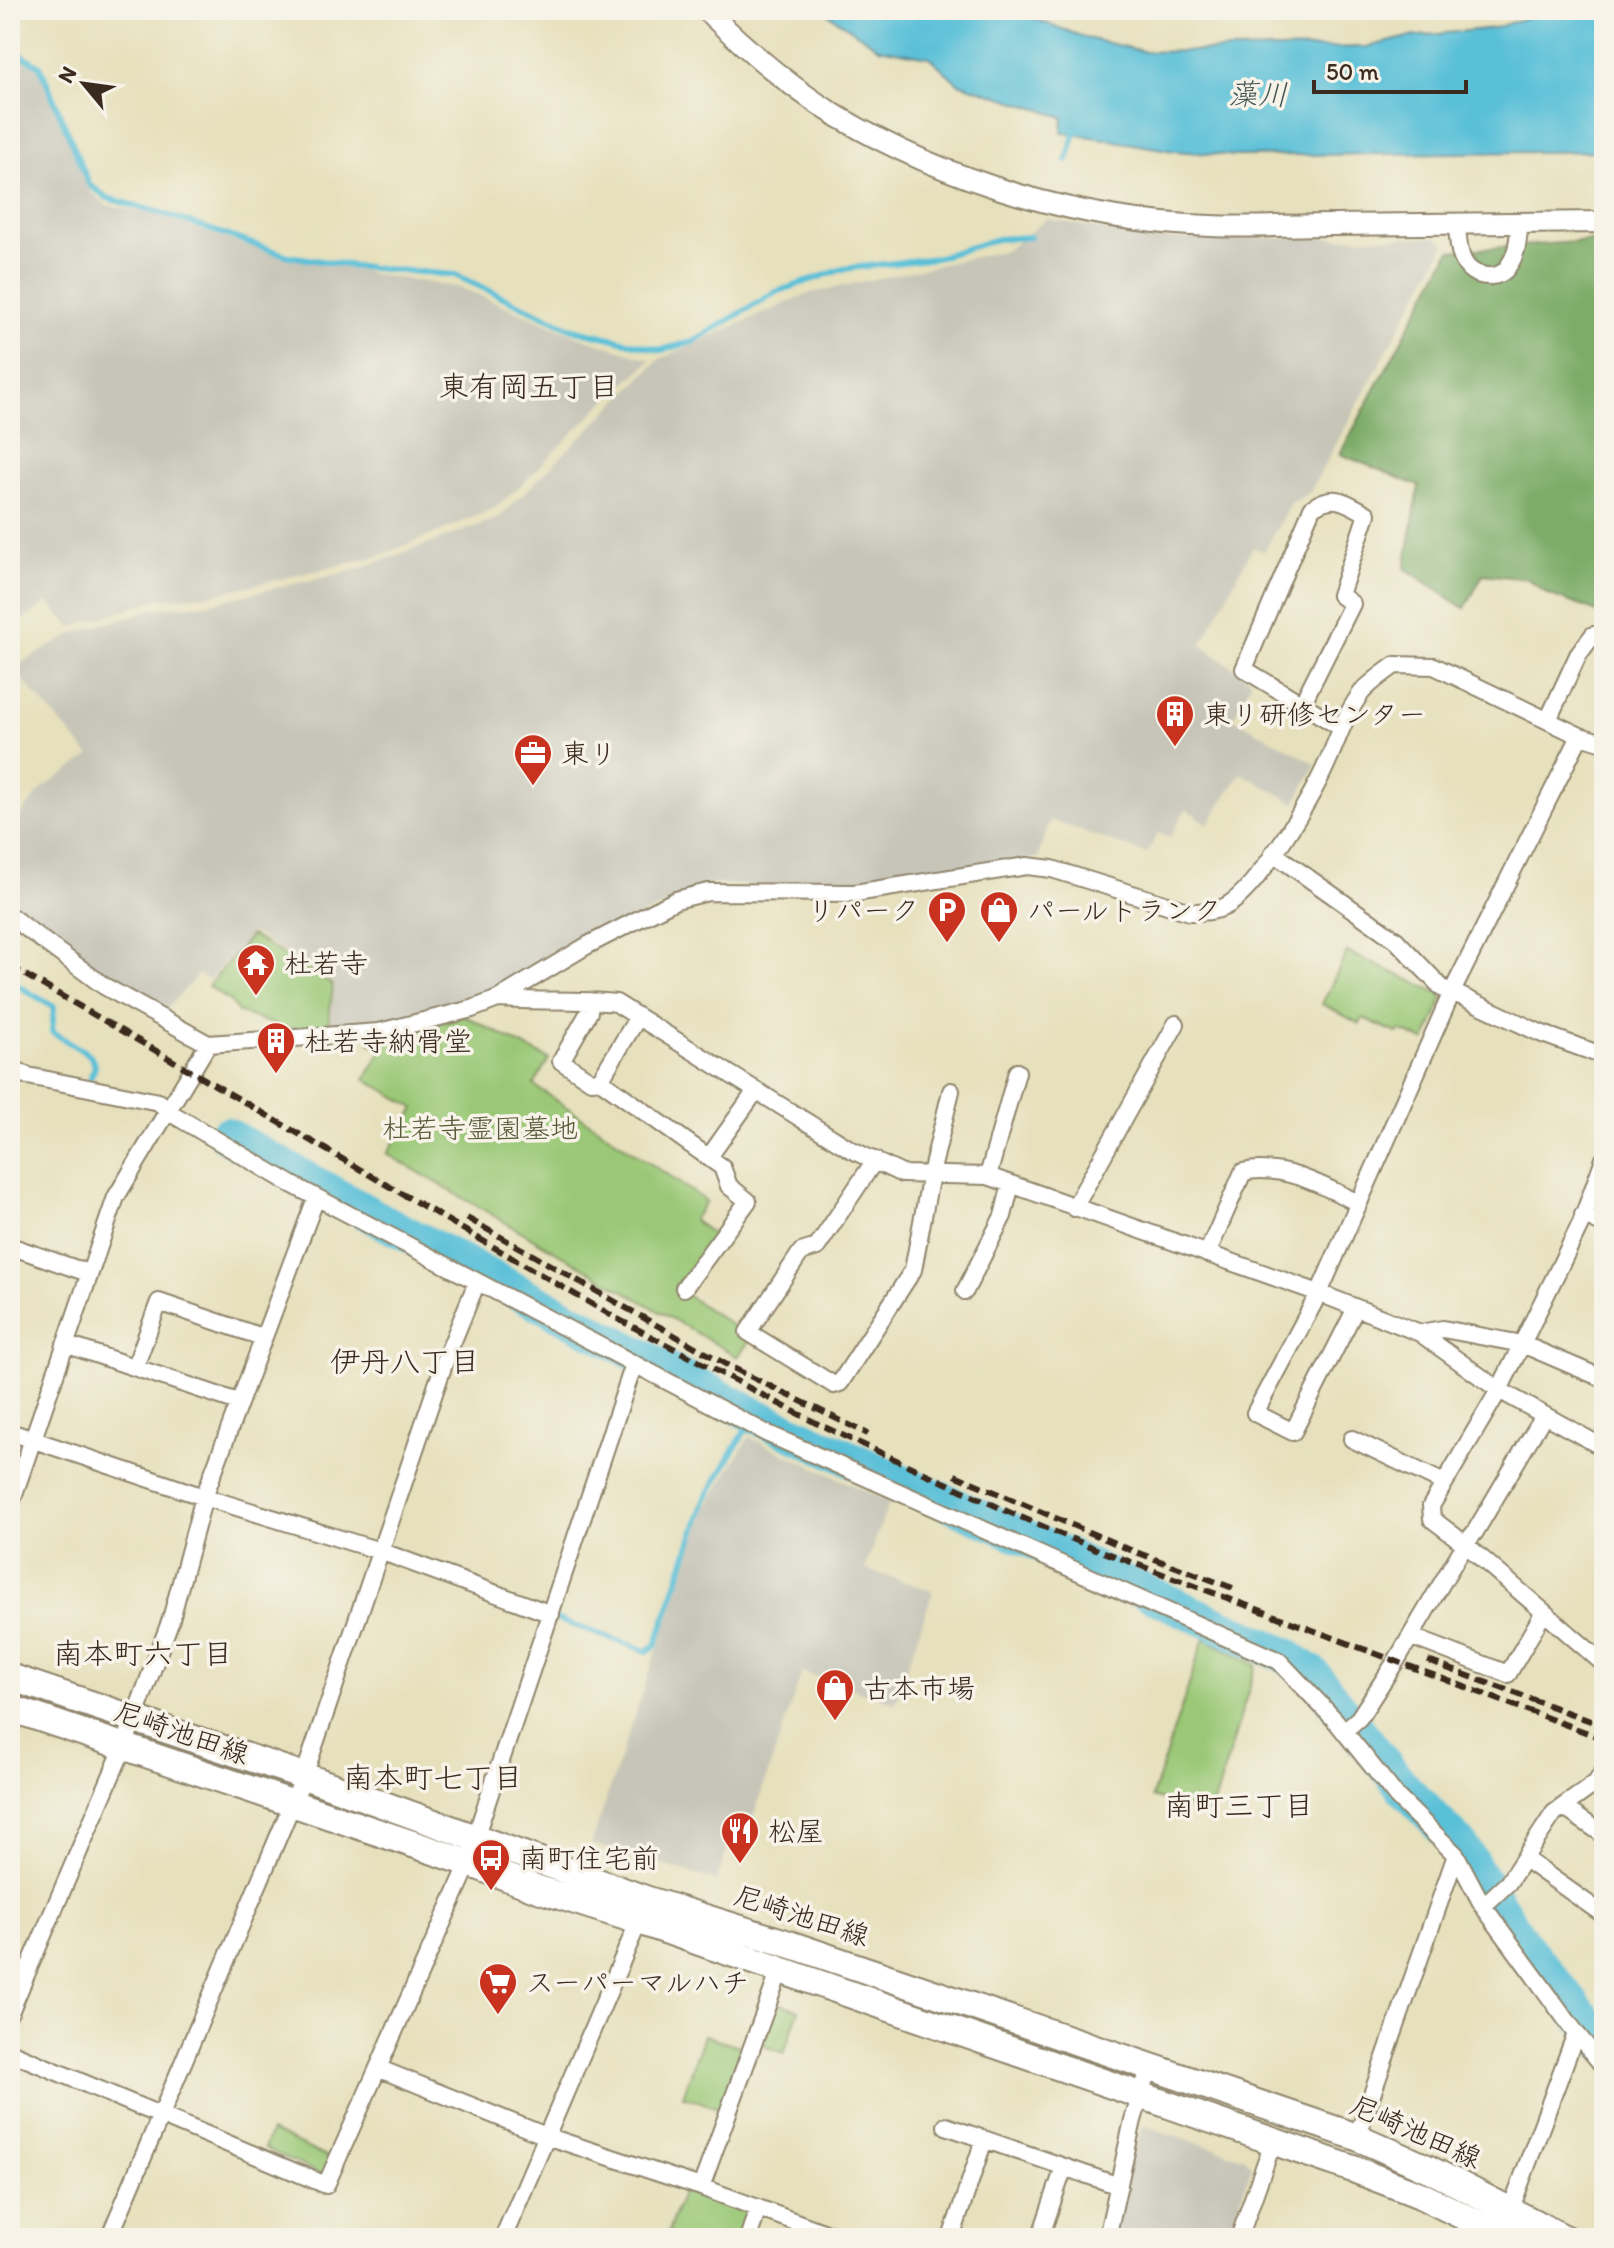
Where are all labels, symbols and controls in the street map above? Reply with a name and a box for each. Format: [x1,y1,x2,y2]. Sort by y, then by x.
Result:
north arrow [44,44,124,124]
scale bar [1314,44,1466,94]
text: 50 m [1326,57,1379,86]
text: N [52,62,82,88]
water label: 藻川 [1228,75,1288,113]
district label: 東有岡五丁目 [439,368,619,405]
building icon: 東リ研修センター [1154,693,1196,748]
place label: 東リ研修センター [1203,697,1426,731]
office icon: 東リ [512,732,554,787]
place label: 東リ [561,736,617,770]
parking icon: リパーク [926,889,968,944]
shop icon: パールトランク [978,889,1020,944]
place label: リパーク [807,893,919,927]
place label: パールトランク [1027,893,1221,927]
temple icon: 杜若寺 [235,942,277,997]
place label: 杜若寺 [284,946,368,980]
building icon: 杜若寺納骨堂 [255,1020,297,1075]
place label: 杜若寺納骨堂 [304,1024,472,1058]
park label: 杜若寺霊園墓地 [382,1111,578,1145]
district label: 伊丹八丁目 [330,1343,480,1380]
district label: 南本町六丁目 [53,1635,233,1672]
shop icon: 古本市場 [814,1667,856,1722]
place label: 古本市場 [863,1671,975,1705]
street label: 尼崎池田線 [110,1693,254,1771]
district label: 南本町七丁目 [343,1759,523,1796]
district label: 南町三丁目 [1164,1787,1314,1824]
restaurant icon: 松屋 [719,1810,761,1865]
place label: 松屋 [768,1814,824,1848]
bus stop icon: 南町住宅前 [470,1837,512,1892]
place label: 南町住宅前 [519,1841,659,1875]
street label: 尼崎池田線 [730,1877,874,1953]
supermarket icon: スーパーマルハチ [477,1961,519,2016]
place label: スーパーマルハチ [526,1965,749,1999]
street label: 尼崎池田線 [1345,2087,1487,2175]

